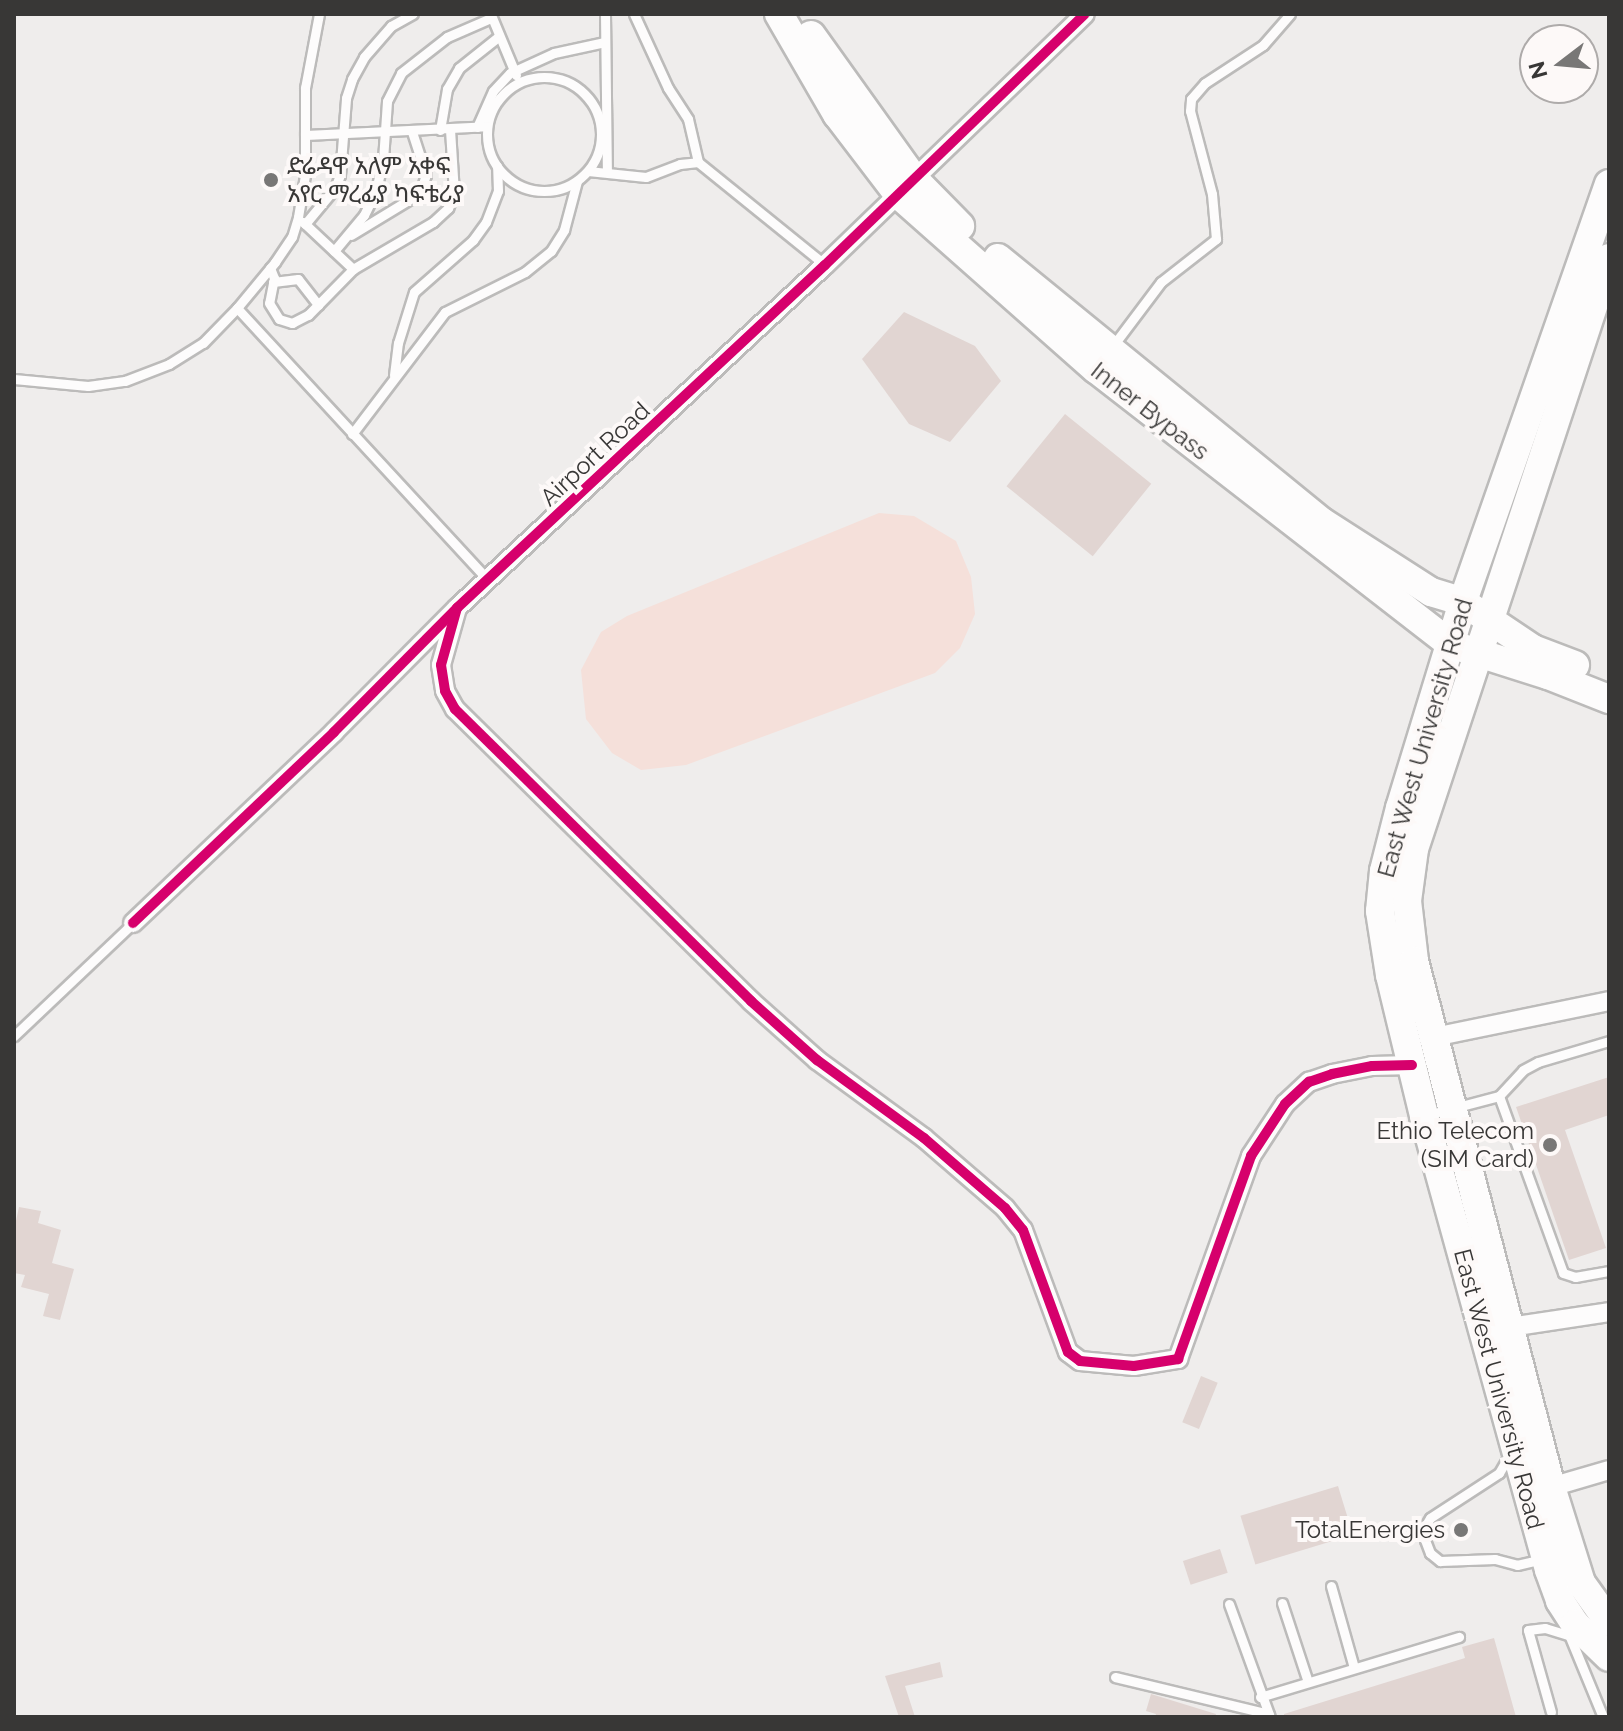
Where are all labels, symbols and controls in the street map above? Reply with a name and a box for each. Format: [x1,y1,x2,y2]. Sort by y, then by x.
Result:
north arrow [1519,24,1599,104]
text: N [1523,58,1553,82]
place label: ድሬዳዋ አለም አቀፍ አየር ማረፊያ ካፍቴሪያ [287,152,464,208]
marker: ድሬዳዋ አለም አቀፍ አየር ማረፊያ ካፍቴሪያ [262,171,280,189]
street label: Inner Bypass [1085,356,1215,466]
street label: Airport Road [534,396,656,512]
street label: East West University Road [1371,594,1479,882]
place label: Ethio Telecom (SIM Card) [1376,1117,1534,1173]
marker: Ethio Telecom (SIM Card) [1541,1136,1559,1154]
street label: East West University Road [1448,1245,1550,1533]
place label: TotalEnergies [1295,1516,1445,1544]
marker: TotalEnergies [1452,1521,1470,1539]

